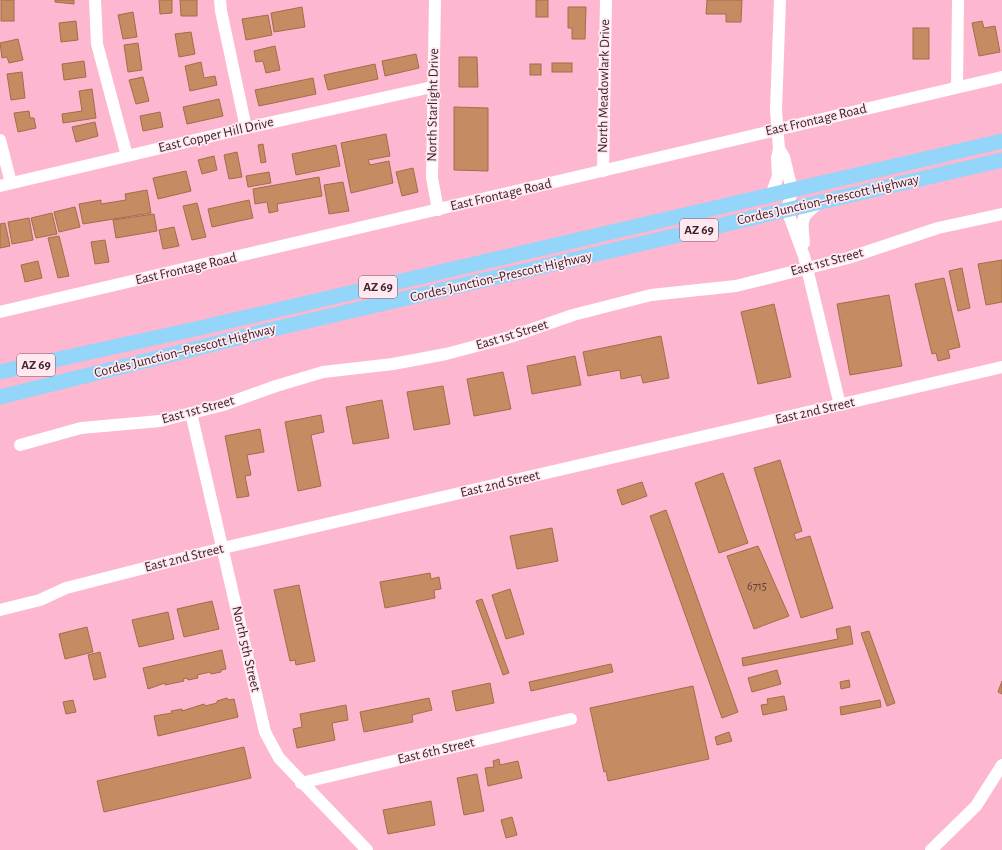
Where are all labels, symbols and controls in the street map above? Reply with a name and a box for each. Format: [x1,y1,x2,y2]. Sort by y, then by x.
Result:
street label: North Meadowlark Drive [596,19,612,153]
street label: North Starlight Drive [425,48,441,162]
street label: East Frontage Road [764,102,868,138]
street label: East Copper Hill Drive [157,115,275,155]
street label: Cordes Junction–Prescott Highway [736,172,920,228]
street label: East Frontage Road [449,177,553,213]
road number: AZ 69 [680,219,718,241]
street label: East 1st Street [789,245,865,278]
street label: Cordes Junction–Prescott Highway [409,249,593,305]
street label: East Frontage Road [134,251,238,287]
road number: AZ 69 [359,276,397,298]
street label: East 1st Street [474,317,550,353]
street label: Cordes Junction–Prescott Highway [93,322,277,380]
road number: AZ 69 [17,354,55,376]
street label: East 1st Street [160,393,236,426]
street label: East 2nd Street [774,395,857,427]
street label: East 2nd Street [459,468,542,500]
street label: East 2nd Street [143,541,226,575]
house number: 6715 [747,580,767,592]
street label: North 5th Street [229,605,263,694]
street label: East 6th Street [396,735,476,767]

